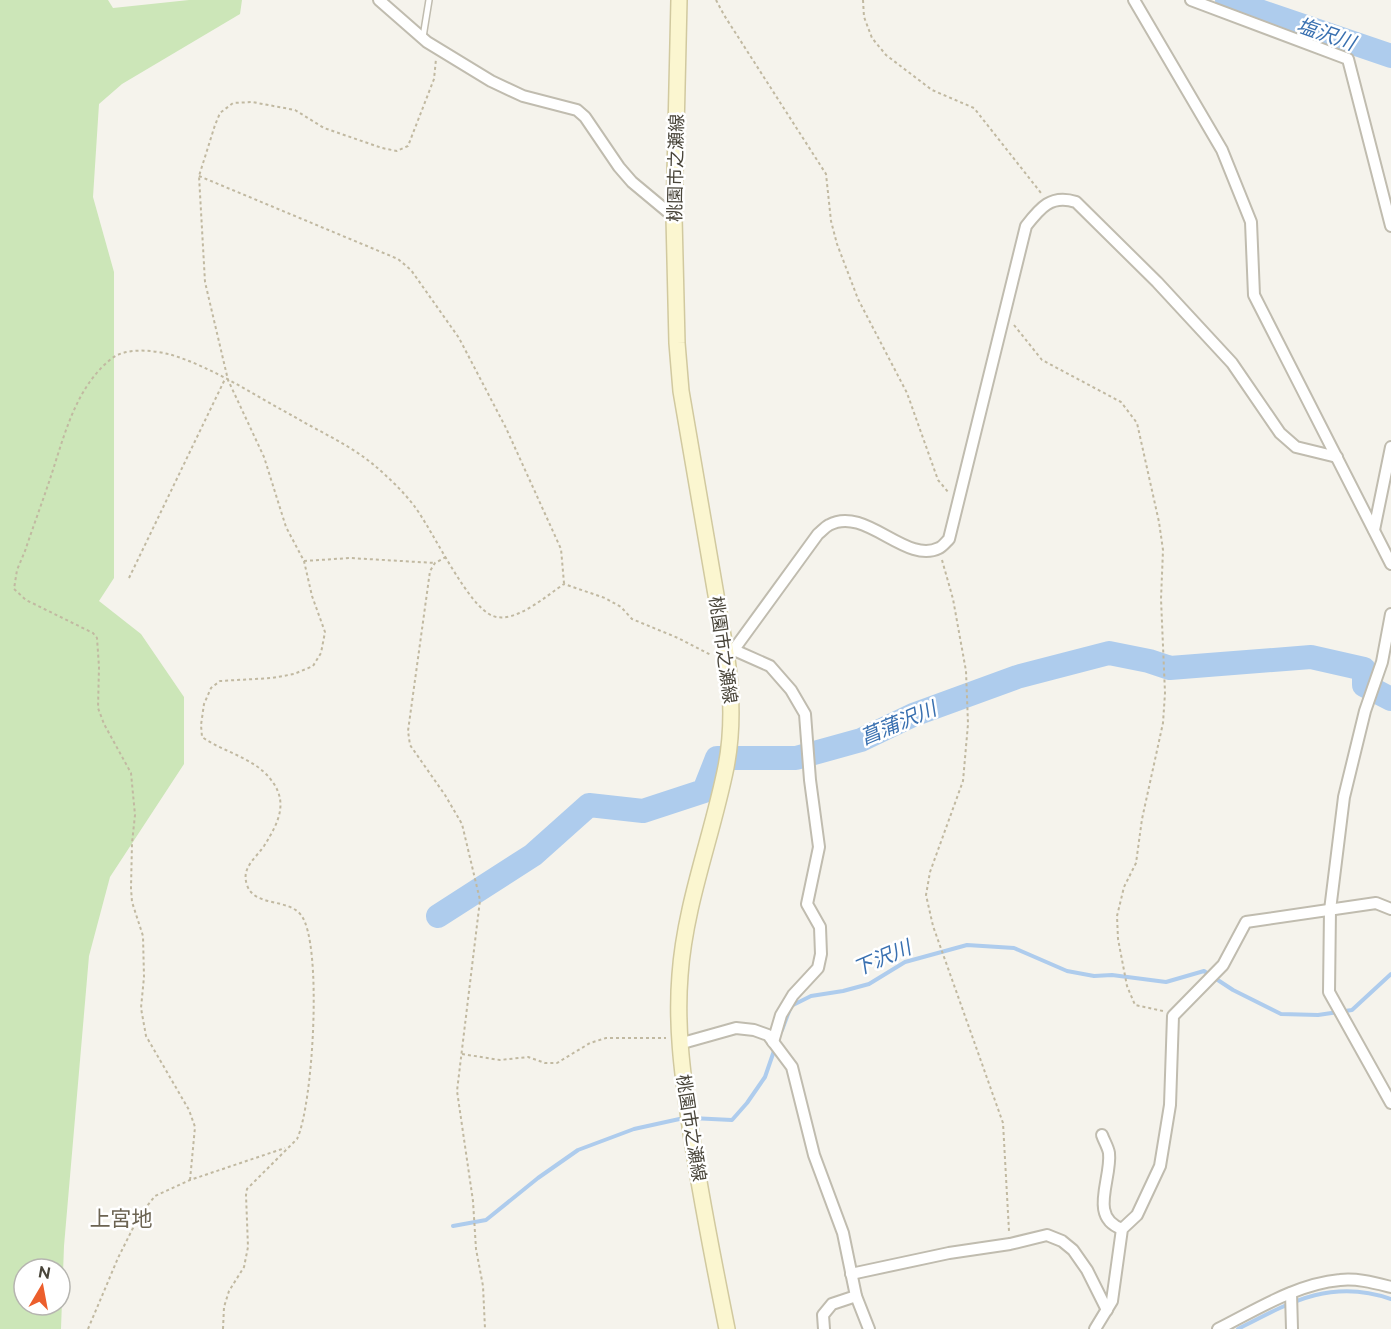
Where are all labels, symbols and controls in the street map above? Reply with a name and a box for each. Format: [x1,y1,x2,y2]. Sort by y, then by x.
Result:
water label: 塩沢川 [1294,13,1360,56]
street label: 桃園市之瀬線 [664,114,687,222]
street label: 桃園市之瀬線 [706,595,741,705]
water label: 菖蒲沢川 [856,696,941,750]
water label: 下沢川 [850,934,916,981]
street label: 桃園市之瀬線 [673,1073,710,1183]
district label: 上宮地 [90,1206,153,1231]
north arrow [12,1257,72,1317]
text: N [37,1262,52,1283]

